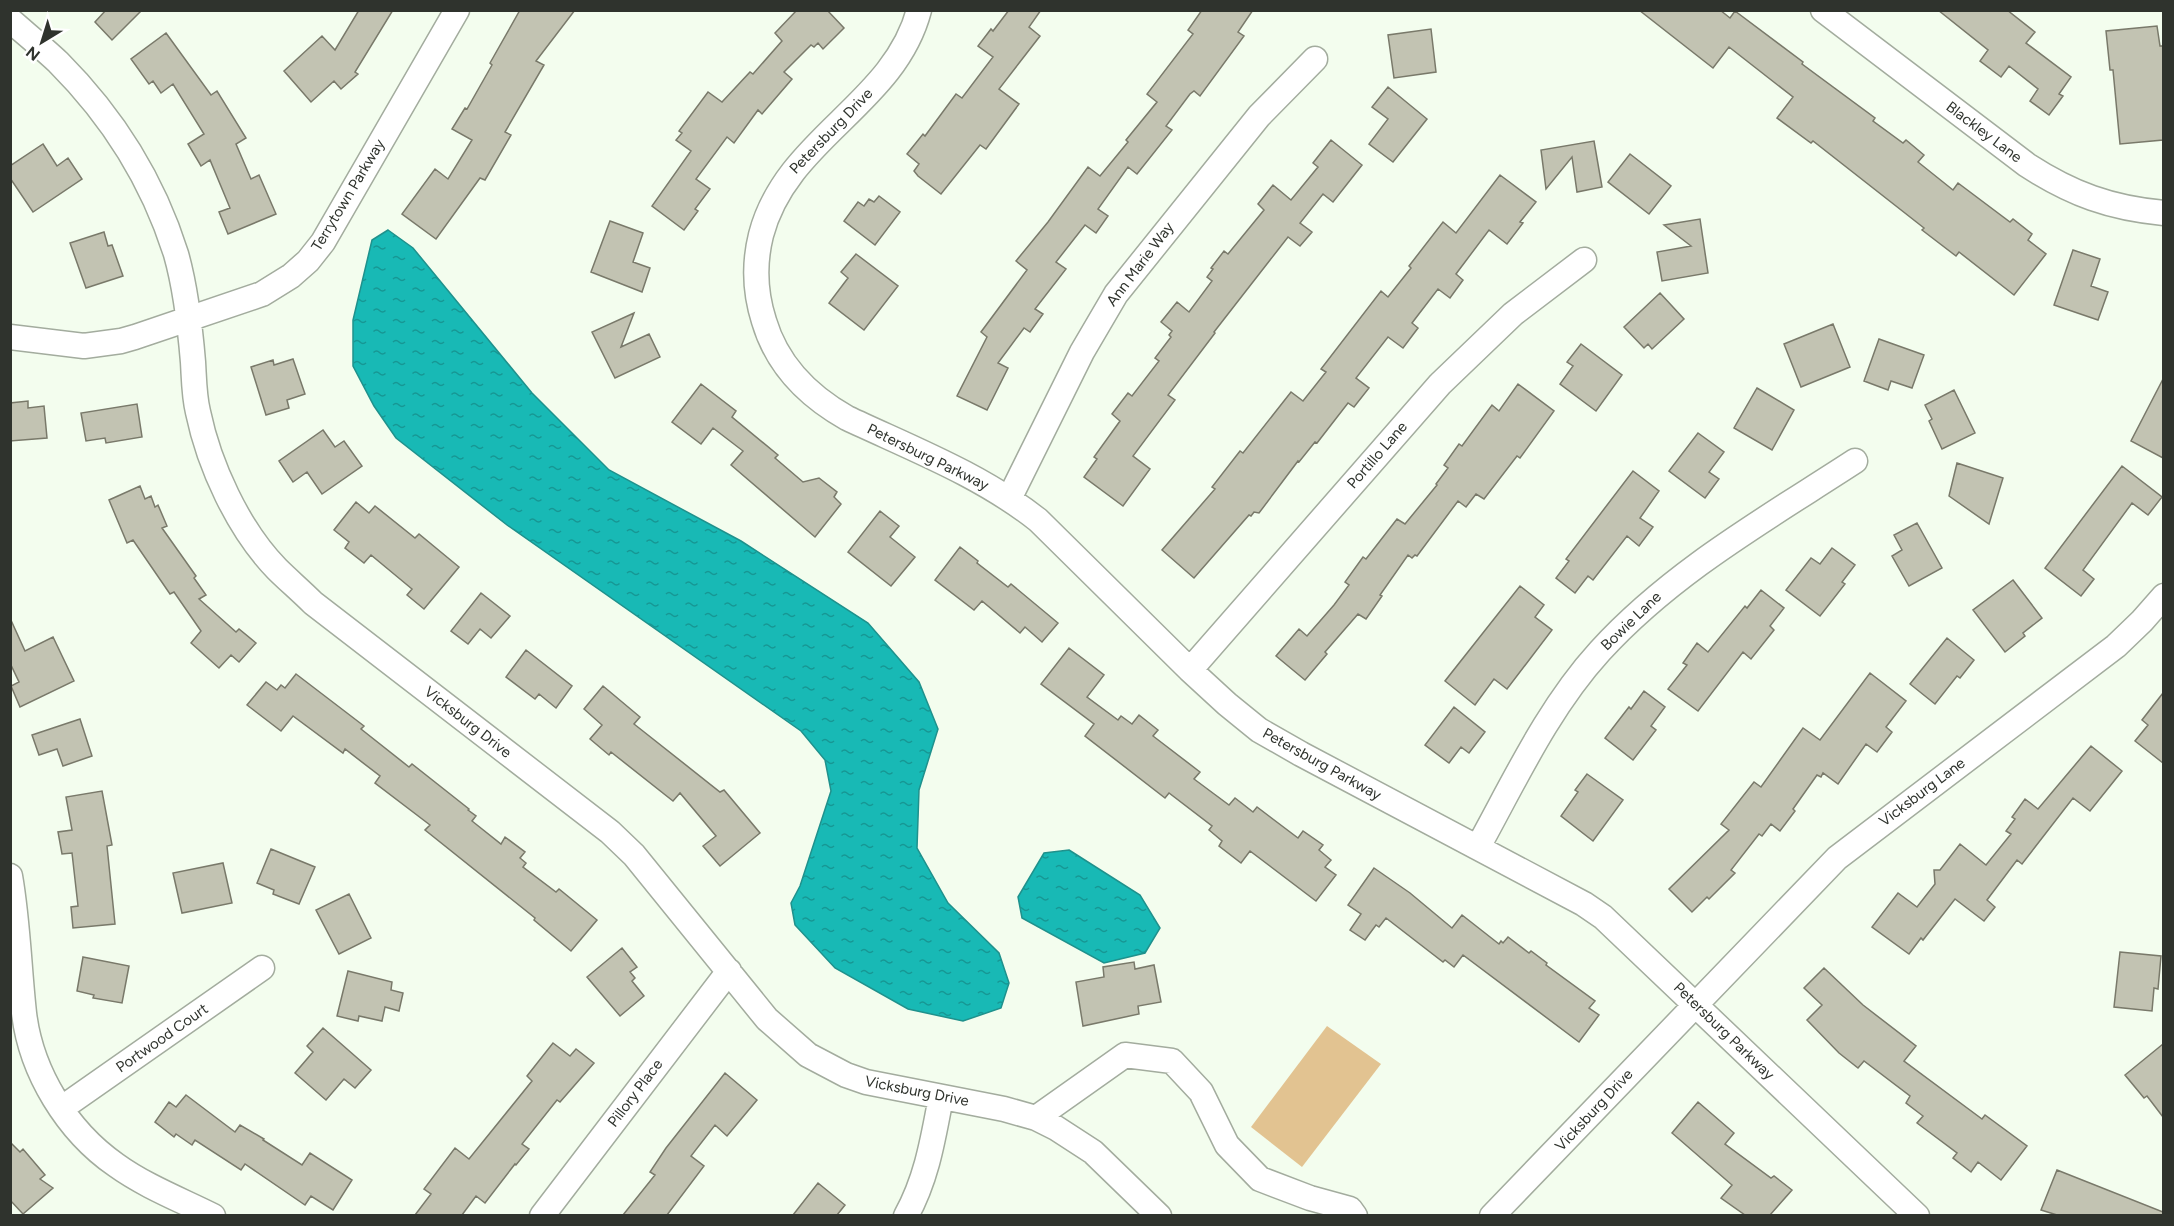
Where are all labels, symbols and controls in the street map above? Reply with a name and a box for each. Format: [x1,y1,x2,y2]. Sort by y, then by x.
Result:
north arrow [12,12,72,72]
text: N [22,42,44,65]
street label: Petersburg Drive [786,84,876,178]
street label: Blackley Lane [1942,98,2026,166]
street label: Terrytown Parkway [308,136,388,254]
street label: Ann Marie Way [1103,218,1178,310]
street label: Portillo Lane [1343,418,1411,492]
street label: Petersburg Parkway [864,420,992,494]
street label: Bowie Lane [1597,588,1665,654]
street label: Vicksburg Drive [421,682,515,762]
street label: Petersburg Parkway [1260,724,1385,804]
street label: Vicksburg Lane [1875,754,1969,830]
street label: Petersburg Parkway [1670,978,1778,1084]
street label: Portwood Court [113,999,212,1076]
street label: Pillory Place [604,1056,666,1130]
street label: Vicksburg Drive [1551,1065,1637,1155]
street label: Vicksburg Drive [863,1072,971,1110]

